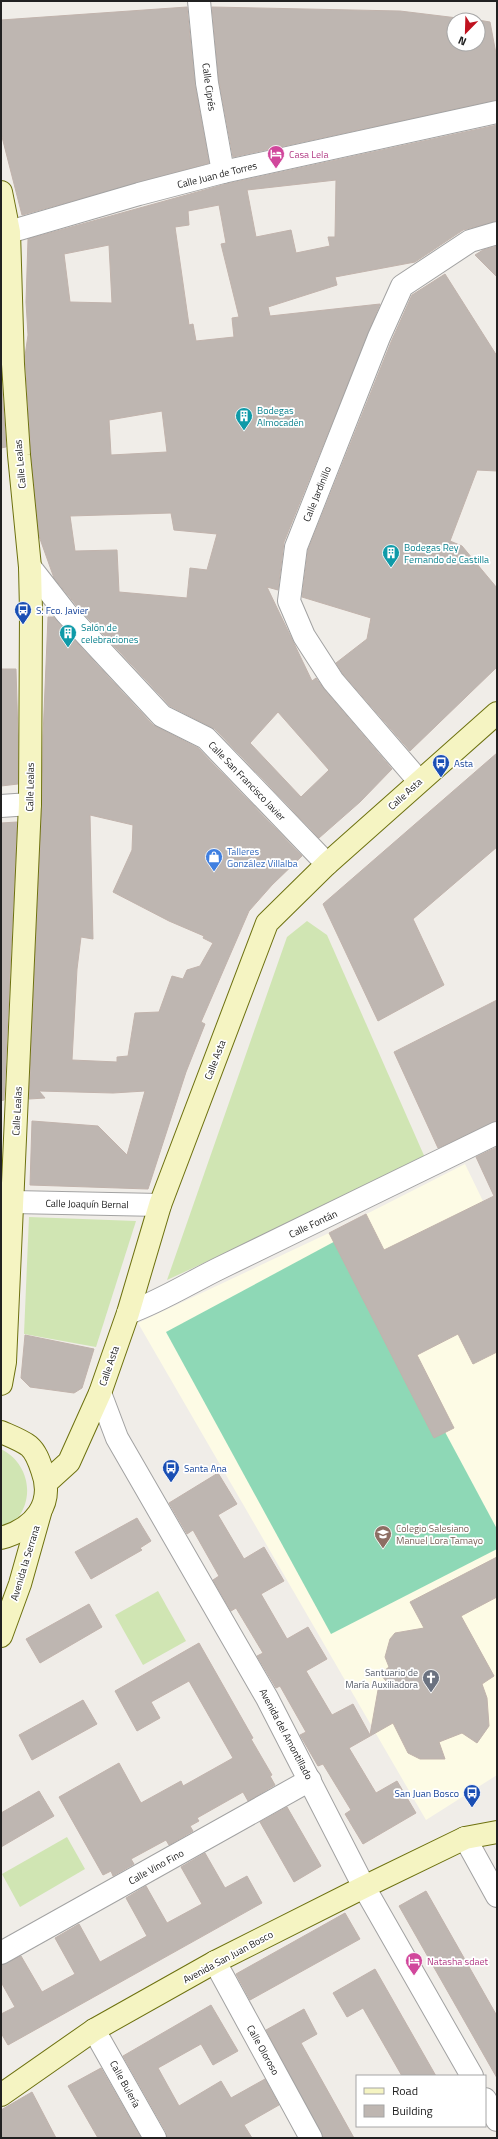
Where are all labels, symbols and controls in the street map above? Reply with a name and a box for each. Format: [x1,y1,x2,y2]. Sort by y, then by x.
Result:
north arrow [446,12,486,52]
text: N [455,32,469,50]
street label: Calle Ciprés [198,62,220,112]
hotel icon: Casa Lela [266,144,286,169]
place label: Casa Lela [289,147,328,162]
street label: Calle Juan de Torres [176,158,259,192]
place label: Bodegas Almocadén [257,403,304,430]
building icon: Bodegas Almocadén [234,406,254,431]
street label: Calle Lealas [10,439,30,489]
street label: Calle Jardinillo [299,464,335,524]
place label: Bodegas Rey Fernando de Castilla [404,540,489,567]
building icon: Bodegas Rey Fernando de Castilla [381,543,401,568]
bus stop icon: S. Fco. Javier [13,600,33,625]
place label: S. Fco. Javier [36,603,89,618]
place label: Salón de celebraciones [81,620,139,647]
building icon: Salón de celebraciones [58,623,78,648]
street label: Calle San Francisco Javier [205,738,289,825]
bus stop icon: Asta [431,753,451,778]
place label: Asta [454,756,473,771]
street label: Calle Lealas [22,762,38,812]
street label: Calle Asta [385,775,425,813]
place label: Talleres González Villalba [227,844,298,871]
shop icon: Talleres González Villalba [204,847,224,872]
street label: Calle Asta [201,1038,229,1082]
street label: Calle Lealas [8,1086,26,1136]
street label: Calle Joaquín Bernal [45,1196,129,1212]
street label: Calle Fontán [286,1206,340,1242]
street label: Calle Asta [95,1344,123,1388]
bus stop icon: Santa Ana [161,1458,181,1483]
place label: Santa Ana [184,1461,227,1476]
place label: Colegio Salesiano Manuel Lora Tamayo [396,1521,483,1548]
street label: Avenida la Serrana [6,1524,44,1602]
school or university icon: Colegio Salesiano Manuel Lora Tamayo [373,1524,393,1549]
place label: Santuario de María Auxiliadora [345,1665,418,1692]
church icon: Santuario de María Auxiliadora [421,1668,441,1693]
street label: Avenida del Amontillado [256,1686,316,1782]
bus stop icon: San Juan Bosco [462,1783,482,1808]
place label: San Juan Bosco [395,1786,459,1801]
street label: Calle Vino Fino [126,1846,186,1888]
street label: Avenida San Juan Bosco [180,1927,276,1987]
hotel icon: Natasha sdaet [404,1951,424,1976]
place label: Natasha sdaet [427,1954,488,1969]
street label: Calle Oloroso [243,2022,283,2078]
street label: Calle Bulería [106,2058,144,2110]
legend [356,2075,486,2127]
text: Road [392,2081,418,2100]
text: Building [392,2101,433,2120]

